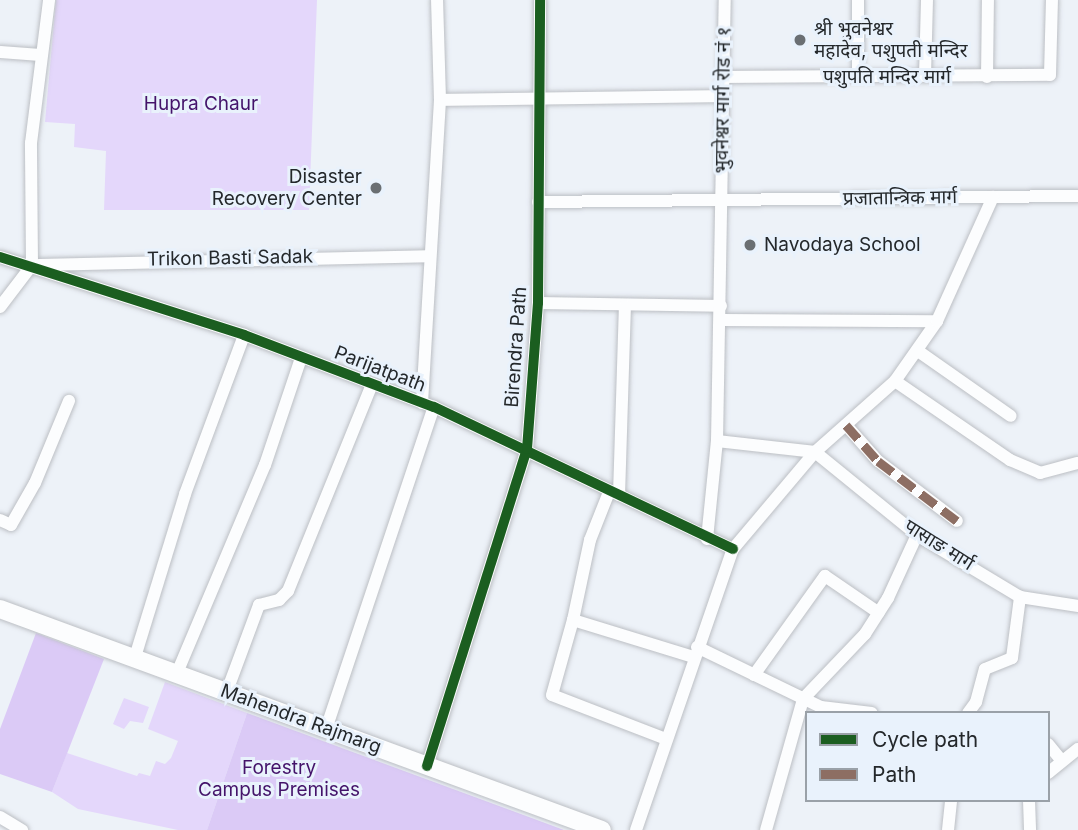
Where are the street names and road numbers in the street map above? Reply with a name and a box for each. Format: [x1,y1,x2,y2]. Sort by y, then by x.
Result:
street label: भुवनेश्वर मार्ग रोड नं १ [710,26,736,174]
street label: पशुपति मन्दिर मार्ग [823,66,951,88]
street label: प्रजातान्त्रिक मार्ग [843,186,957,210]
street label: Trikon Basti Sadak [147,245,313,271]
street label: Birendra Path [500,286,532,408]
street label: Parijatpath [331,341,429,397]
street label: पासाङ मार्ग [900,515,978,575]
street label: Mahendra Rajmarg [218,679,384,759]

